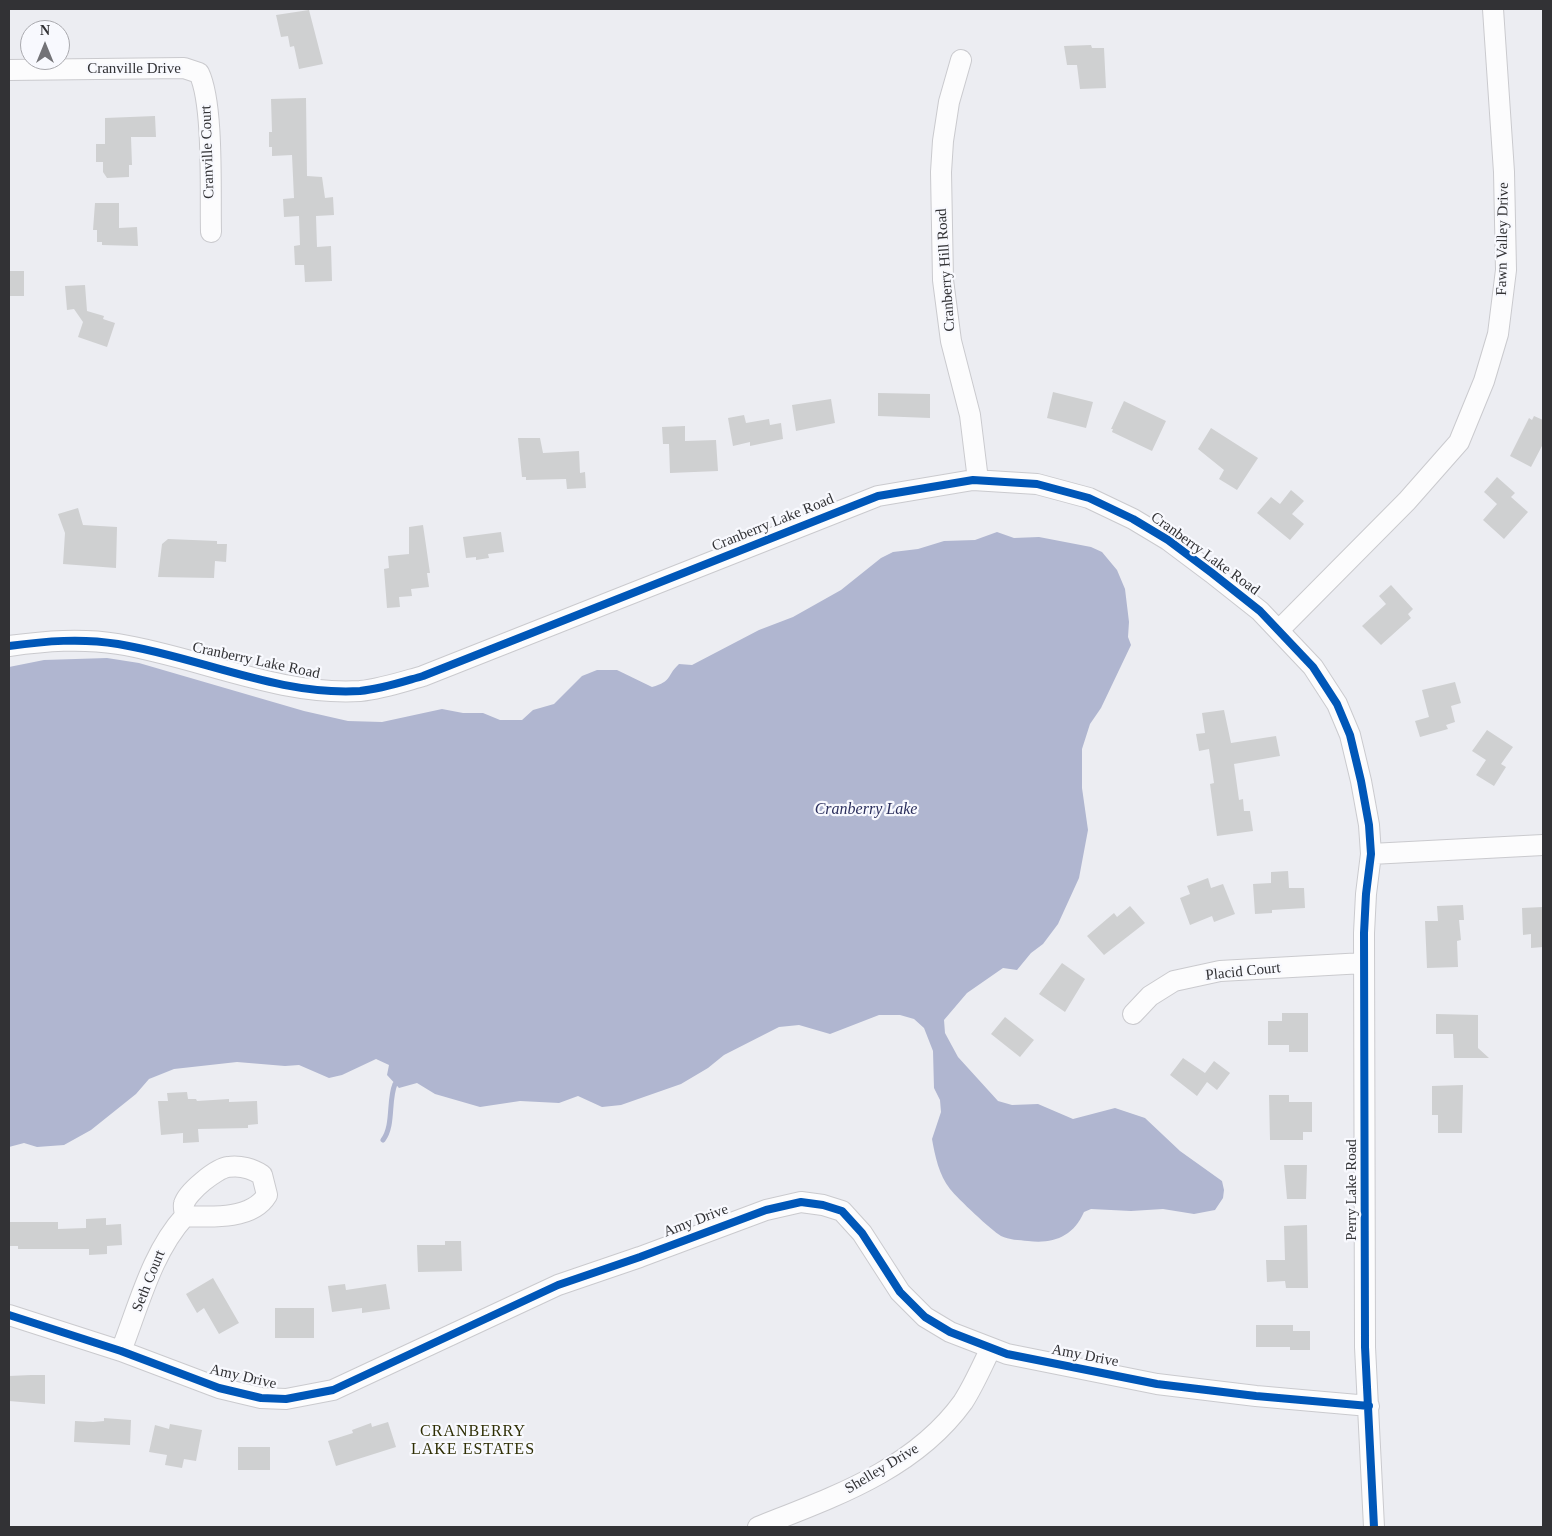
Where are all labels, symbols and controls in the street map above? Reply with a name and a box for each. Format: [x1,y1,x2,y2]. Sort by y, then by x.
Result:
north arrow [20,20,70,70]
text: N [40,23,50,38]
street label: Cranville Drive [87,60,181,78]
street label: Cranville Court [197,105,219,199]
street label: Fawn Valley Drive [1493,182,1513,296]
street label: Cranberry Hill Road [933,208,959,332]
street label: Cranberry Lake Road [709,490,837,556]
street label: Cranberry Lake Road [1147,509,1263,599]
street label: Cranberry Lake Road [191,639,321,683]
water label: Cranberry Lake [815,800,917,820]
street label: Placid Court [1205,959,1281,985]
street label: Perry Lake Road [1343,1139,1361,1241]
street label: Amy Drive [661,1200,731,1242]
street label: Seth Court [129,1248,169,1314]
street label: Amy Drive [1050,1341,1120,1371]
street label: Amy Drive [208,1361,278,1393]
district label: CRANBERRY LAKE ESTATES [409,1422,537,1460]
street label: Shelley Drive [842,1440,922,1498]

